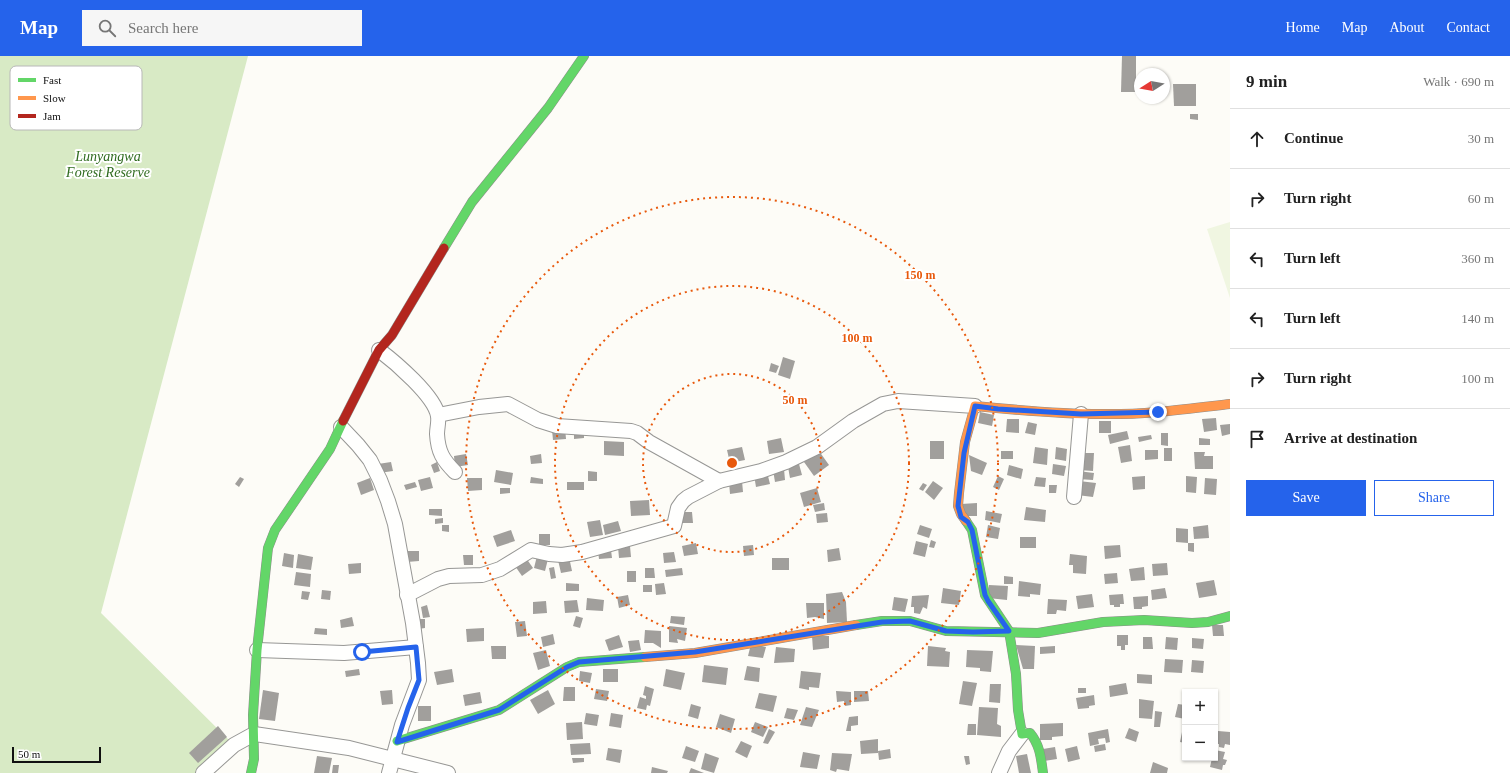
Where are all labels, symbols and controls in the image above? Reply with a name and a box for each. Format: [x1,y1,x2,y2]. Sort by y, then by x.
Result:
search box [82,10,362,46]
text: Map [20,17,58,38]
icon: search [96,17,118,39]
text: Search here [128,20,198,36]
text: Home [1286,20,1320,35]
text: Map [1342,20,1367,35]
text: About [1389,20,1424,35]
text: Contact [1446,20,1490,35]
legend [10,66,142,130]
north arrow [1134,68,1170,104]
text: 9 min [1246,72,1287,91]
text: Fast [43,74,61,86]
text: Walk · 690 m [1423,74,1494,89]
text: Slow [43,92,66,104]
text: Jam [43,110,61,122]
icon: ahead [1246,128,1268,150]
text: Continue [1284,130,1343,146]
text: 30 m [1468,131,1494,146]
park label: Lunyangwa Forest Reserve [65,149,150,180]
icon: right [1246,188,1268,210]
text: Turn right [1284,190,1351,206]
text: 60 m [1468,191,1494,206]
icon: left [1246,248,1268,270]
text: Turn left [1284,250,1341,266]
text: 360 m [1461,251,1494,266]
text: 150 m [905,268,936,282]
icon: left [1246,308,1268,330]
text: Turn left [1284,310,1341,326]
text: 140 m [1461,311,1494,326]
text: 100 m [842,331,873,345]
icon: right [1246,368,1268,390]
text: Turn right [1284,370,1351,386]
text: 100 m [1461,371,1494,386]
text: 50 m [783,393,808,407]
route end [1149,403,1167,421]
icon: arrive [1246,428,1268,450]
text: Arrive at destination [1284,430,1417,446]
centre of rings [725,456,739,470]
button: Save [1246,480,1366,516]
button: Share [1374,480,1494,516]
route start [353,643,371,661]
map controls [1182,689,1218,761]
button: + [1182,689,1218,725]
button: − [1182,725,1218,761]
scale bar [12,745,101,764]
text: 50 m [18,748,40,760]

